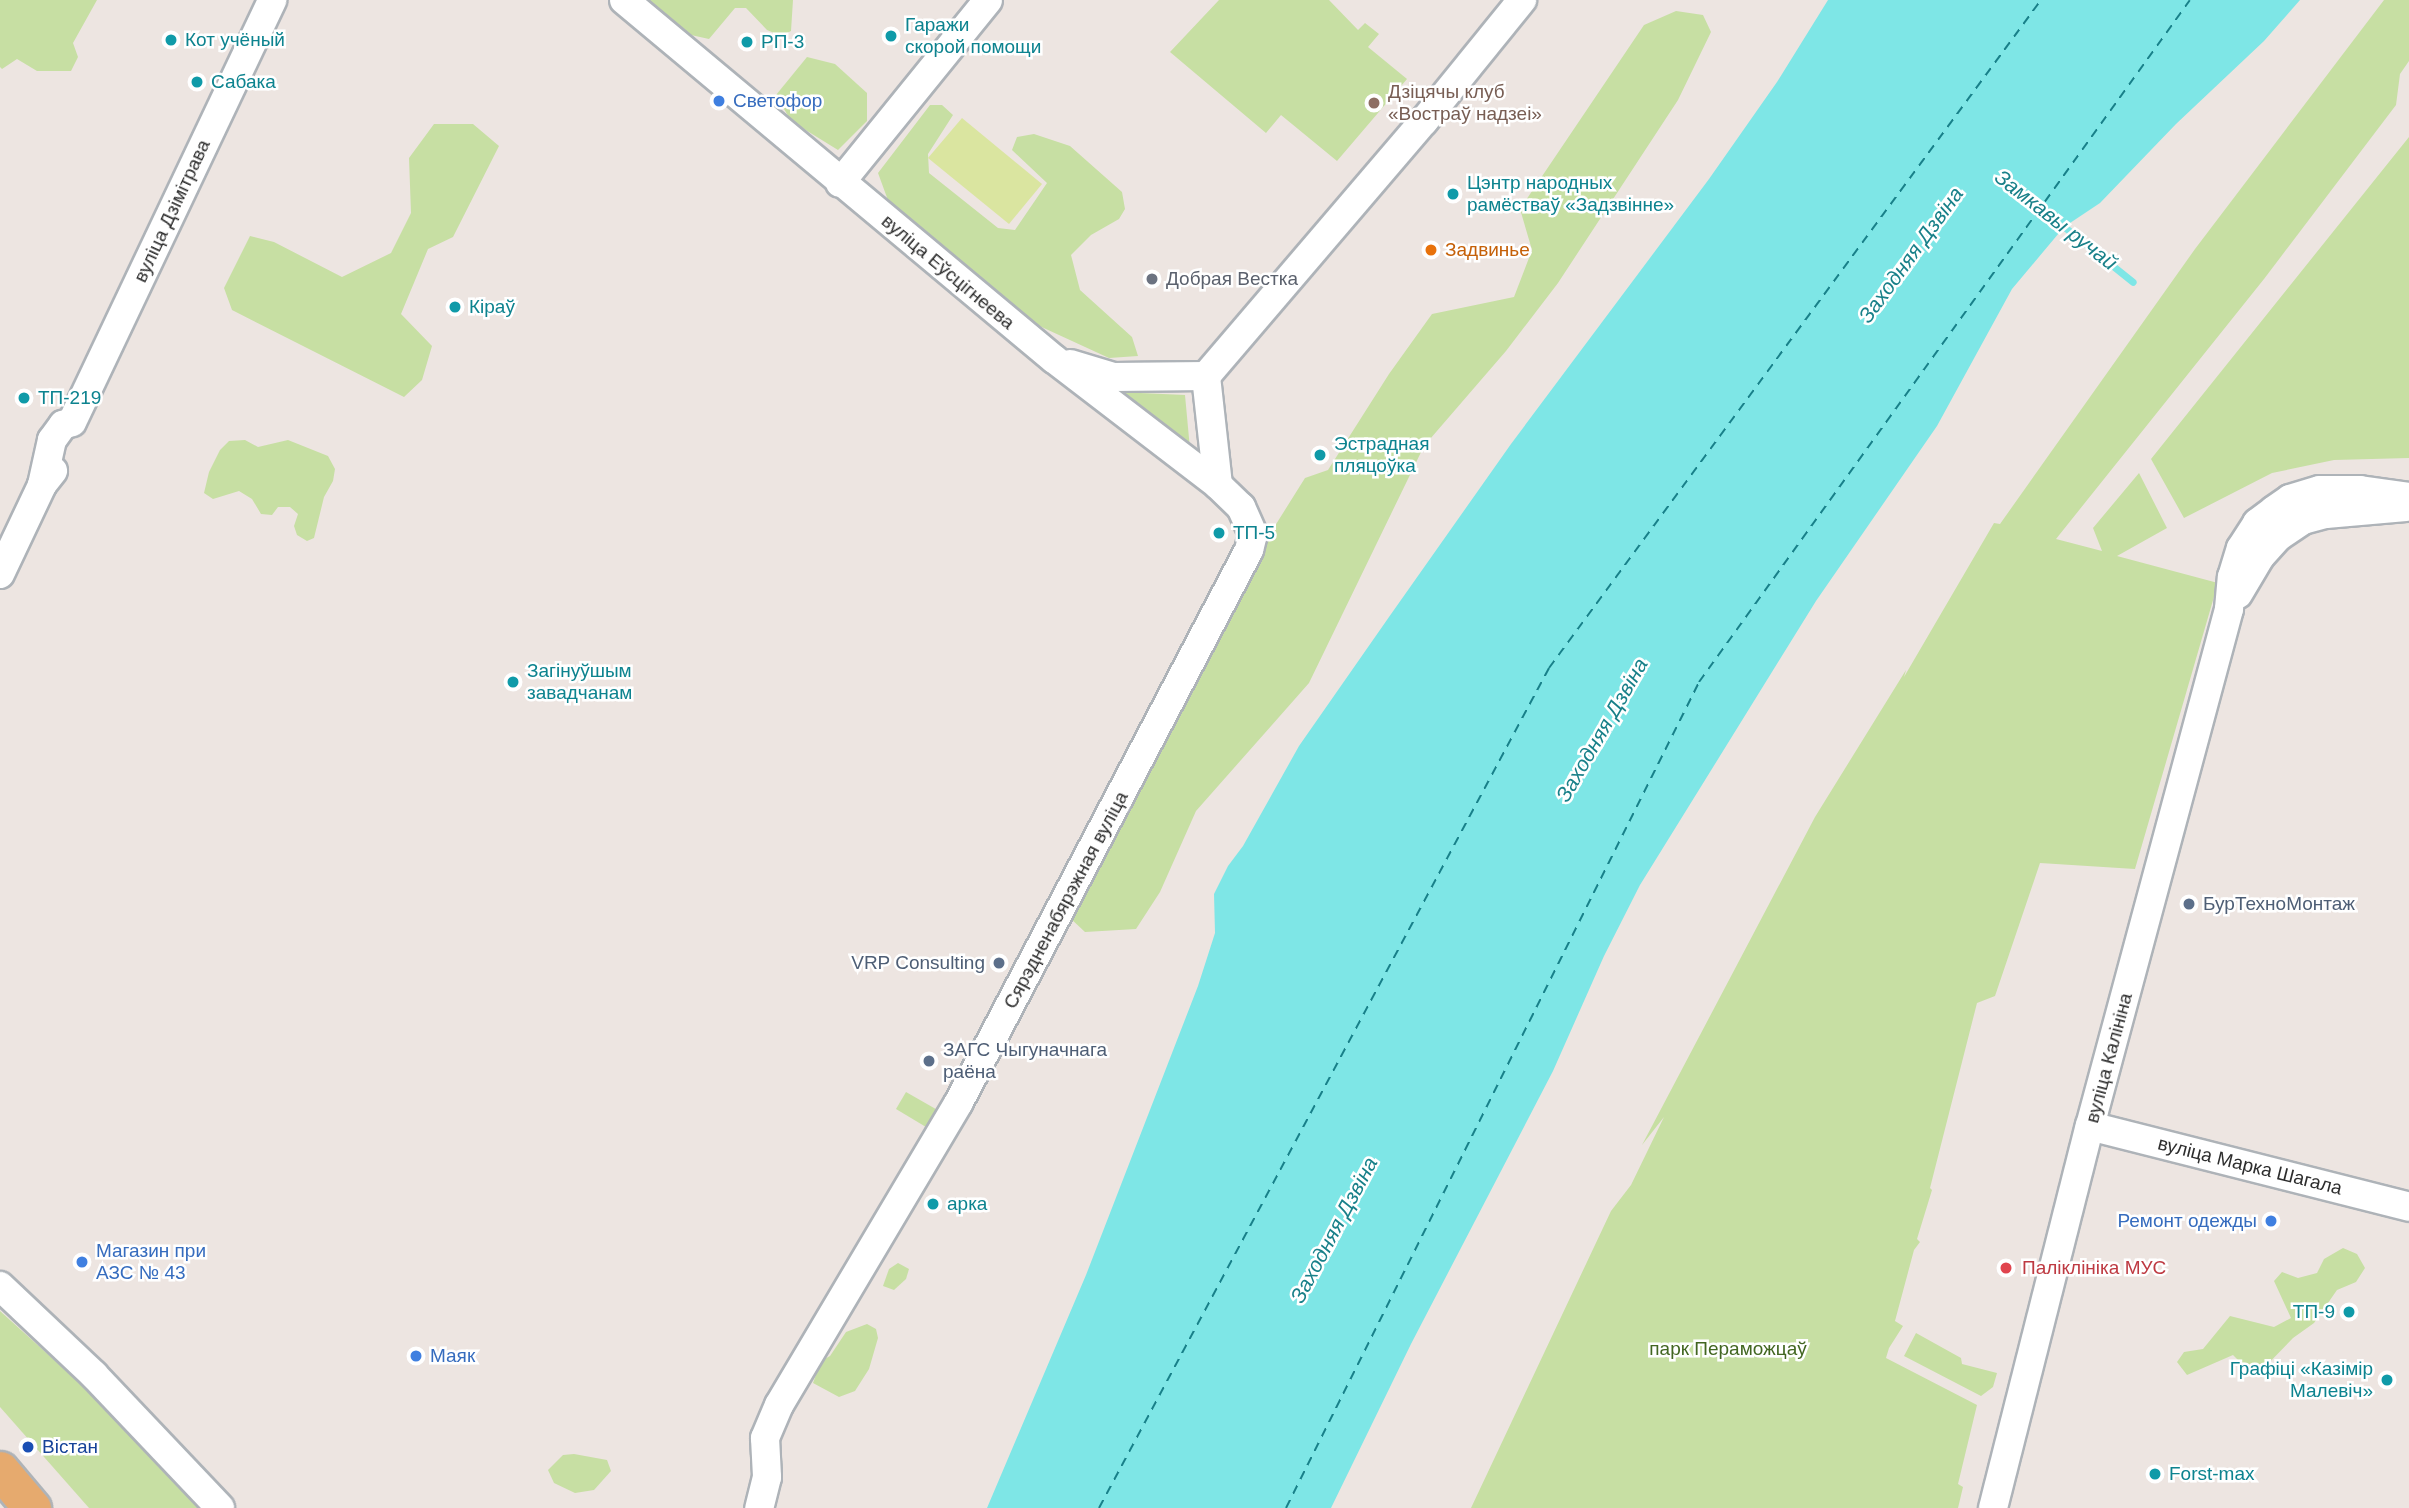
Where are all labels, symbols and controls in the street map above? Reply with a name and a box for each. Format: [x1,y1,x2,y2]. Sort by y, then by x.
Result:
place label: Гаражи скорой помощи [905,14,1041,58]
marker: Гаражи скорой помощи [883,28,899,44]
place label: Кот учёный [185,29,285,51]
place label: РП-3 [761,31,804,53]
marker: Кот учёный [163,32,179,48]
marker: РП-3 [739,34,755,50]
place label: Сабака [211,71,276,93]
marker: Сабака [189,74,205,90]
place label: Дзіцячы клуб «Востраў надзеі» [1388,81,1542,125]
place label: Светофор [733,90,822,112]
marker: Светофор [711,93,727,109]
marker: Дзіцячы клуб «Востраў надзеі» [1366,95,1382,111]
street label: вуліца Дзімітрава [129,136,215,286]
water label: Замкавы ручай [1990,164,2122,276]
place label: Цэнтр народных рамёстваў «Задзвінне» [1467,172,1674,216]
water label: Заходняя Дзвіна [1853,182,1969,328]
marker: Цэнтр народных рамёстваў «Задзвінне» [1445,186,1461,202]
street label: вуліца Еўсцігнеева [877,210,1019,334]
place label: Задвинье [1445,239,1530,261]
marker: Задвинье [1423,242,1439,258]
place label: Добрая Вестка [1166,268,1298,290]
marker: Добрая Вестка [1144,271,1160,287]
place label: Кіраў [469,296,515,318]
marker: Кіраў [447,299,463,315]
place label: ТП-219 [38,387,101,409]
marker: ТП-219 [16,390,32,406]
place label: Эстрадная пляцоўка [1334,433,1429,477]
marker: Эстрадная пляцоўка [1312,447,1328,463]
place label: ТП-5 [1233,522,1275,544]
marker: ТП-5 [1211,525,1227,541]
water label: Заходняя Дзвіна [1551,654,1653,806]
place label: Загінуўшым завадчанам [527,660,632,704]
marker: Загінуўшым завадчанам [505,674,521,690]
street label: Сярэдненабярэжная вуліца [999,787,1133,1013]
place label: БурТехноМонтаж [2203,893,2355,915]
marker: БурТехноМонтаж [2181,896,2197,912]
place label: VRP Consulting [851,952,985,974]
marker: VRP Consulting [991,955,1007,971]
street label: вуліца Калініна [2081,991,2137,1125]
place label: ЗАГС Чыгуначнага раёна [943,1039,1107,1083]
marker: ЗАГС Чыгуначнага раёна [921,1053,937,1069]
street label: вуліца Марка Шагала [2155,1132,2345,1200]
water label: Заходняя Дзвіна [1285,1153,1383,1307]
place label: арка [947,1193,987,1215]
marker: арка [925,1196,941,1212]
place label: Ремонт одежды [2117,1210,2257,1232]
marker: Ремонт одежды [2263,1213,2279,1229]
place label: Магазин при АЗС № 43 [96,1240,206,1284]
marker: Магазин при АЗС № 43 [74,1254,90,1270]
place label: Паліклініка МУС [2022,1257,2166,1279]
marker: Паліклініка МУС [1996,1258,2016,1278]
place label: ТП-9 [2293,1301,2335,1323]
marker: ТП-9 [2341,1304,2357,1320]
park label: парк Пераможцаў [1649,1338,1807,1360]
place label: Маяк [430,1345,475,1367]
marker: Маяк [408,1348,424,1364]
place label: Графіці «Казімір Малевіч» [2230,1358,2373,1402]
marker: Графіці «Казімір Малевіч» [2379,1372,2395,1388]
place label: Вістан [42,1436,98,1458]
marker: Вістан [20,1439,36,1455]
place label: Forst-max [2169,1463,2254,1485]
marker: Forst-max [2147,1466,2163,1482]

